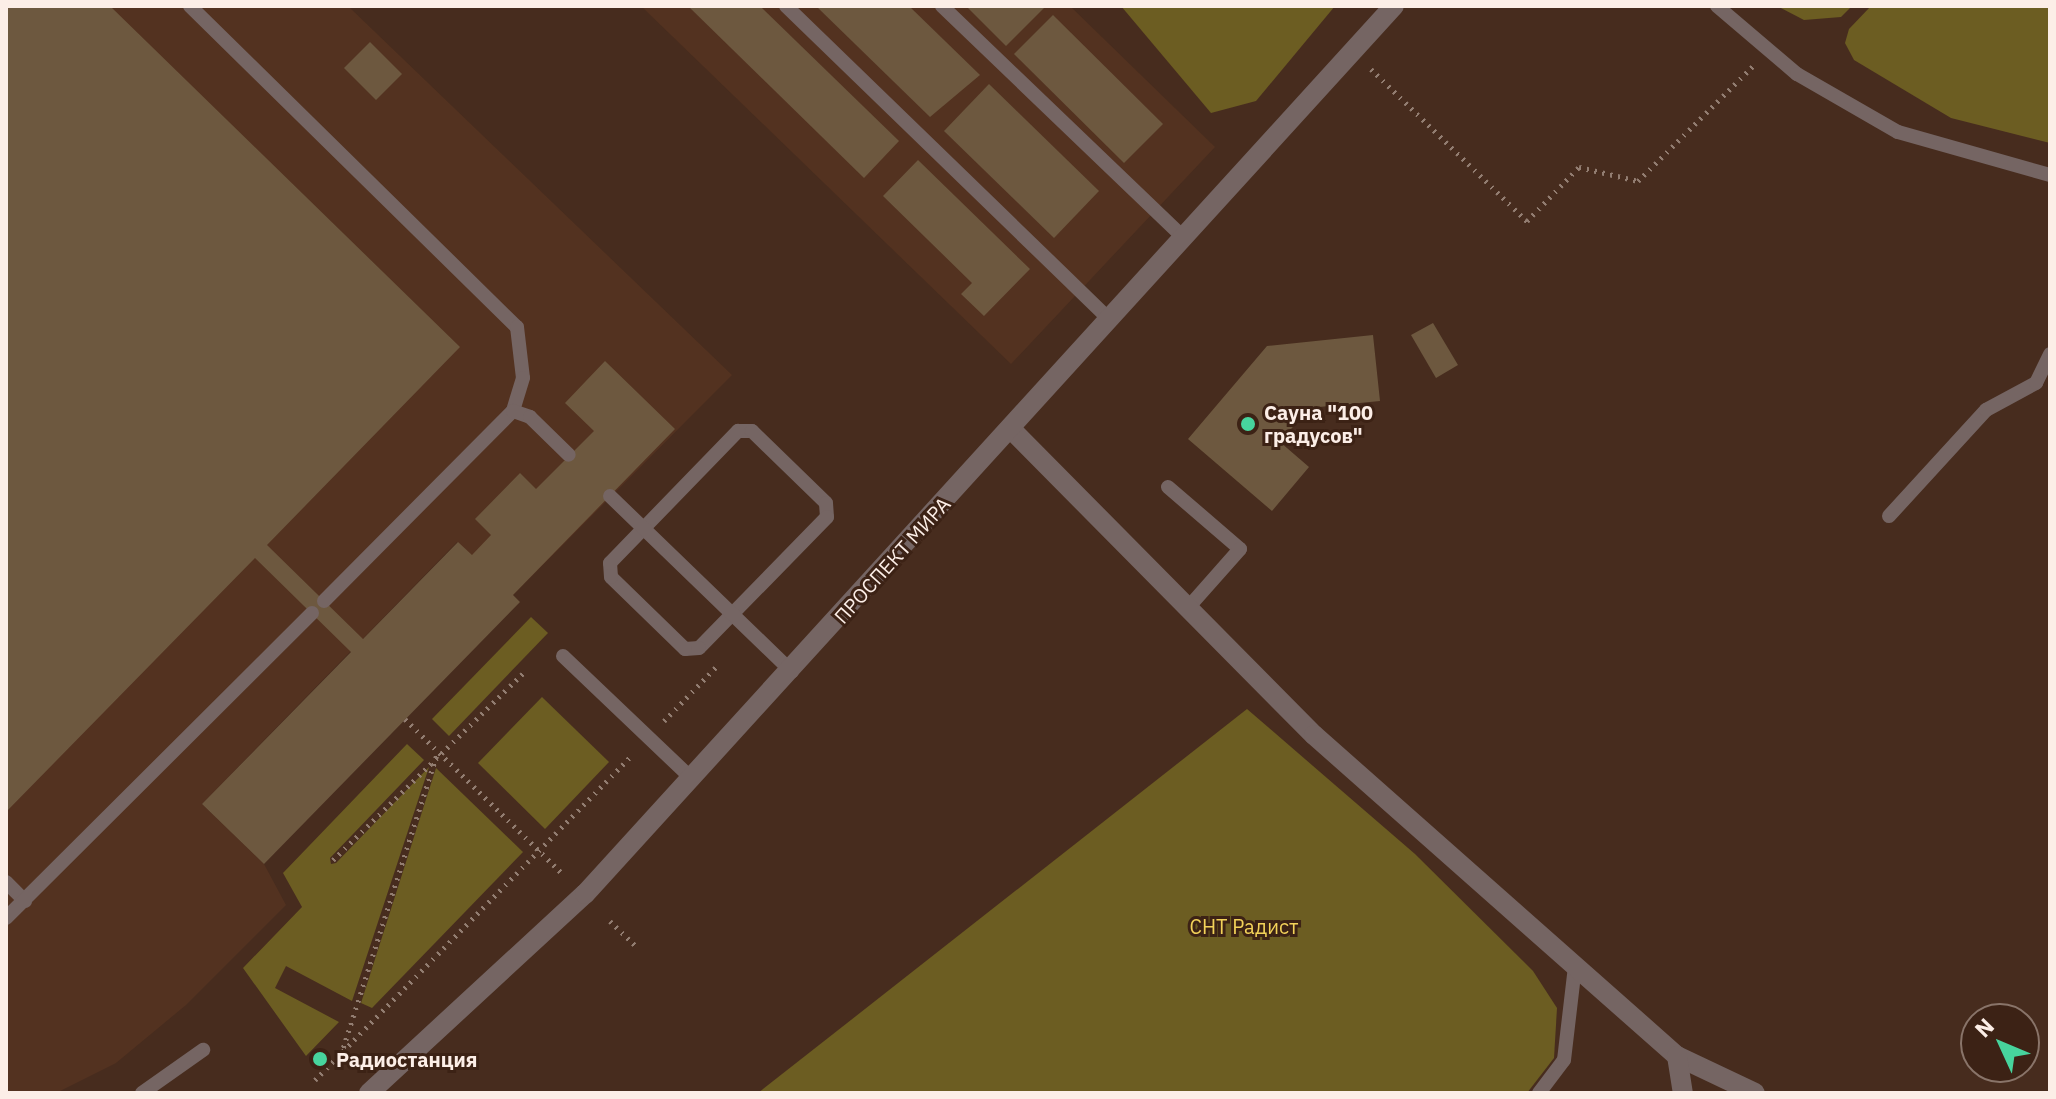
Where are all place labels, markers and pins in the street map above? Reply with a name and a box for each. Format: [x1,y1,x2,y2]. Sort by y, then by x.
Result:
place label: Сауна "100 градусов" [1264,400,1373,447]
marker: Сауна "100 градусов" [1239,415,1257,433]
place label: Радиостанция [336,1047,477,1071]
marker: Радиостанция [311,1050,329,1068]

